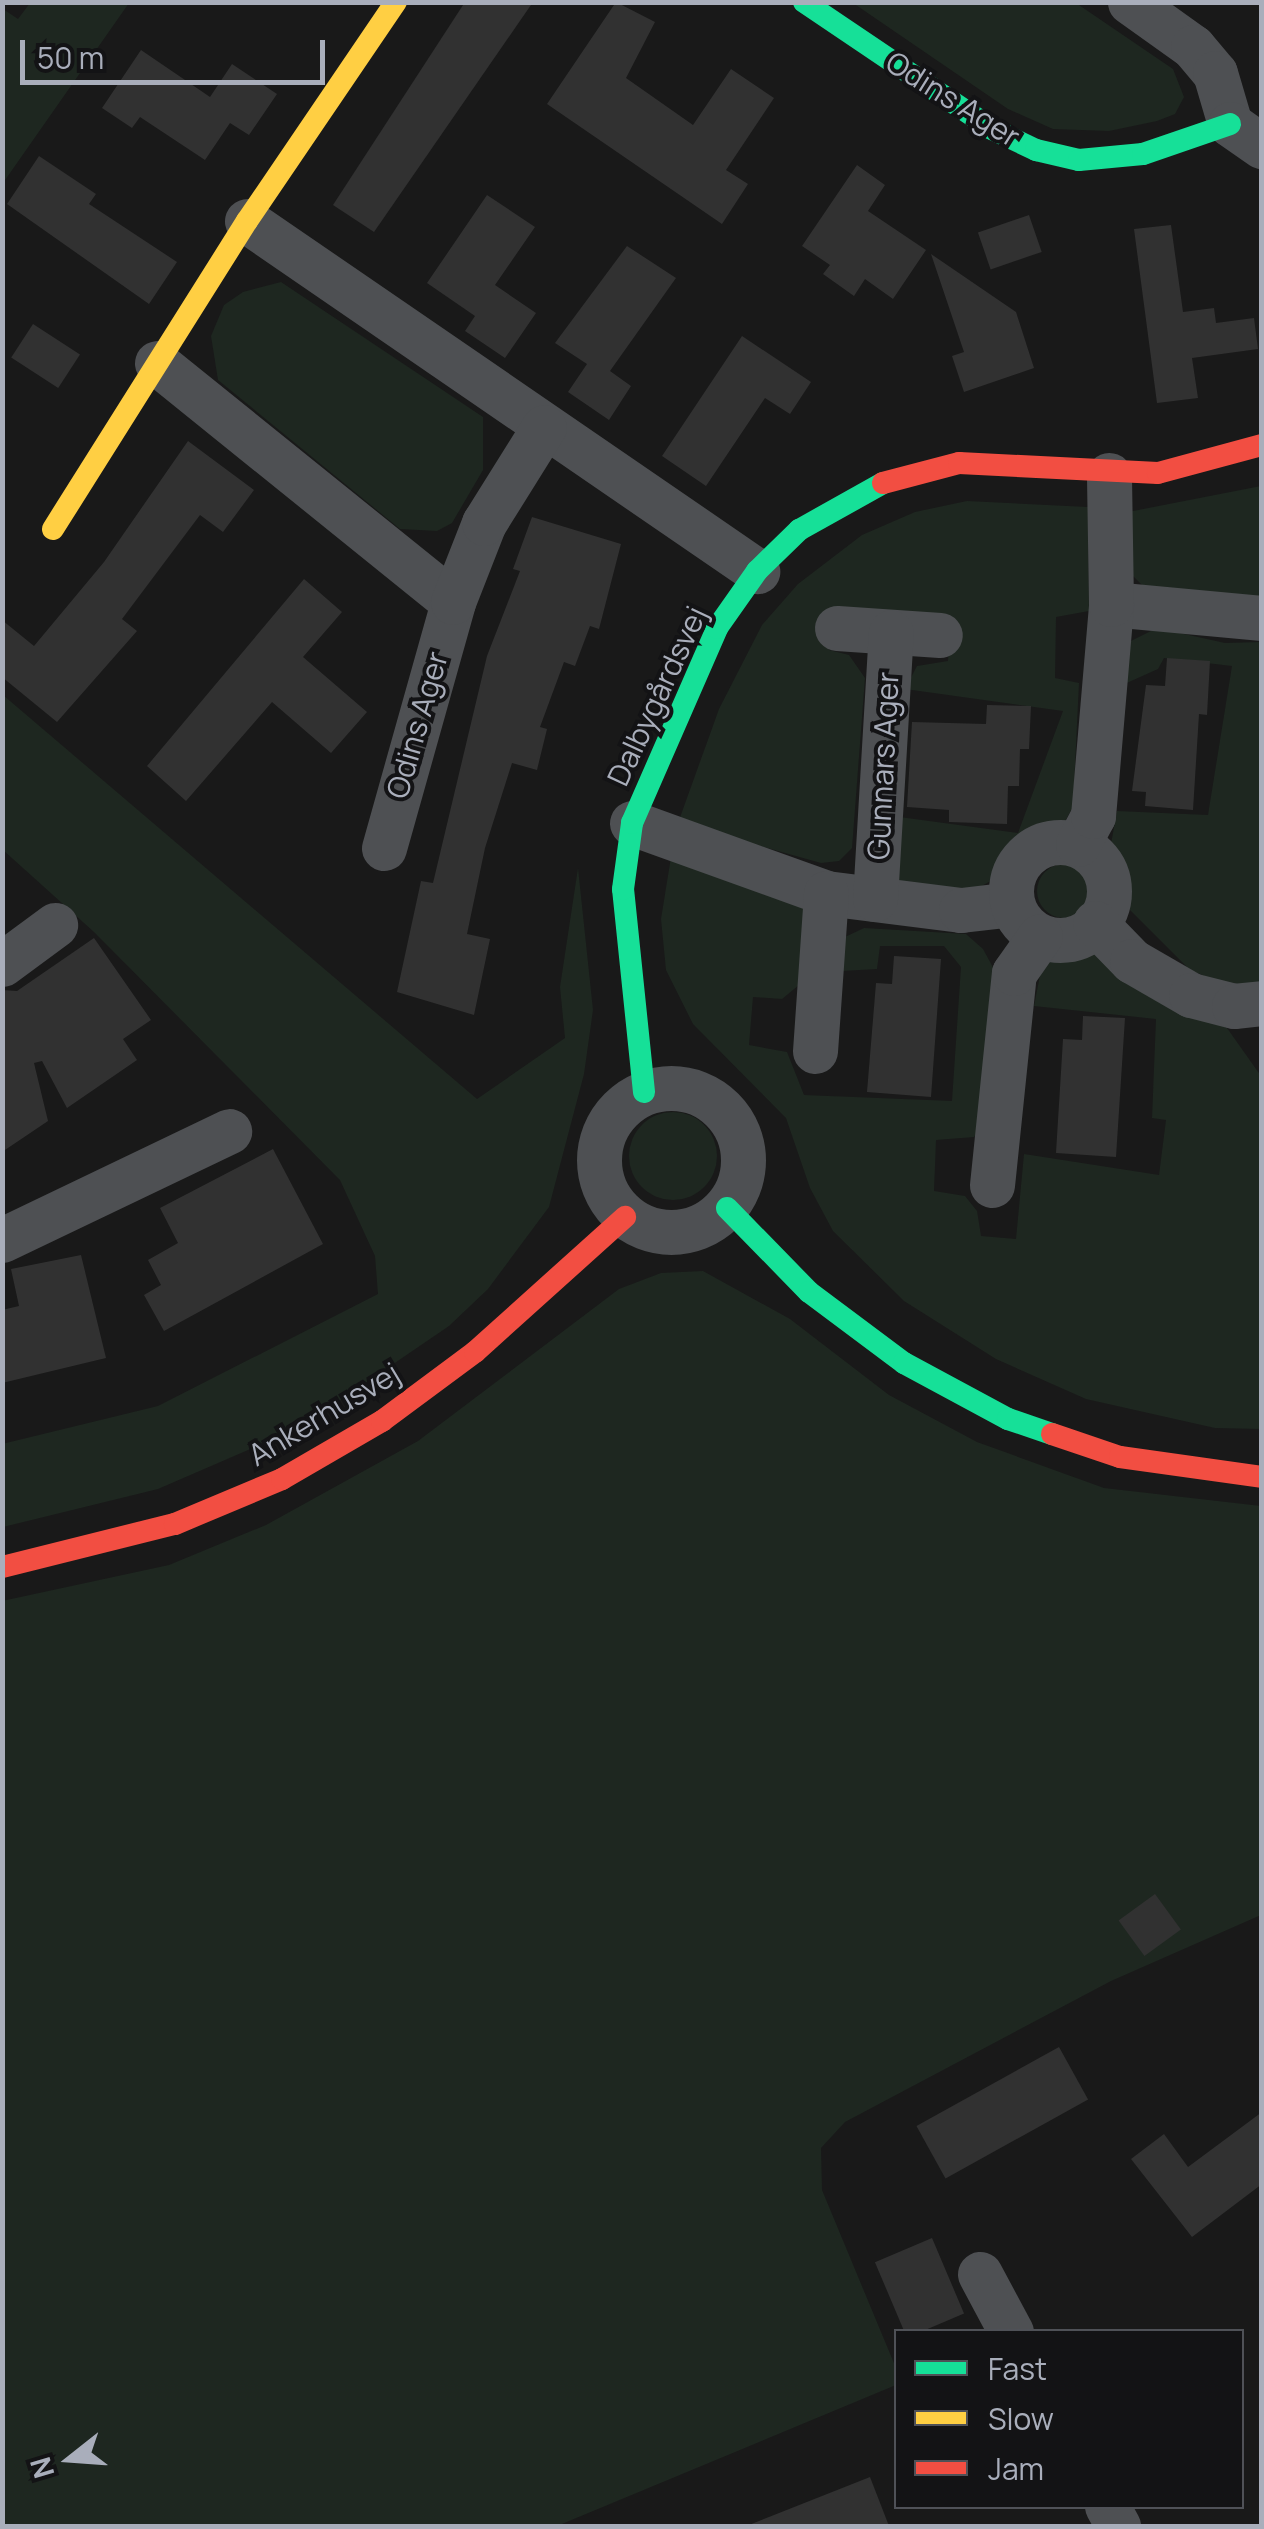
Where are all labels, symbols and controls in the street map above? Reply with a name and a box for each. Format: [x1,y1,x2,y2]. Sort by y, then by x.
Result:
scale bar [25,20,330,82]
text: 50 m [37,37,104,78]
street label: Odins Ager [879,44,1027,154]
street label: Dalbygårdsvej [600,601,714,791]
street label: Odins Ager [379,647,455,803]
street label: Gunnars Ager [860,671,906,861]
street label: Ankerhusvej [242,1355,406,1473]
legend [894,2329,1244,2509]
text: Fast [988,2348,1047,2389]
text: Slow [988,2398,1054,2439]
north arrow [20,2409,120,2509]
text: Jam [988,2448,1044,2489]
text: N [20,2453,62,2483]

